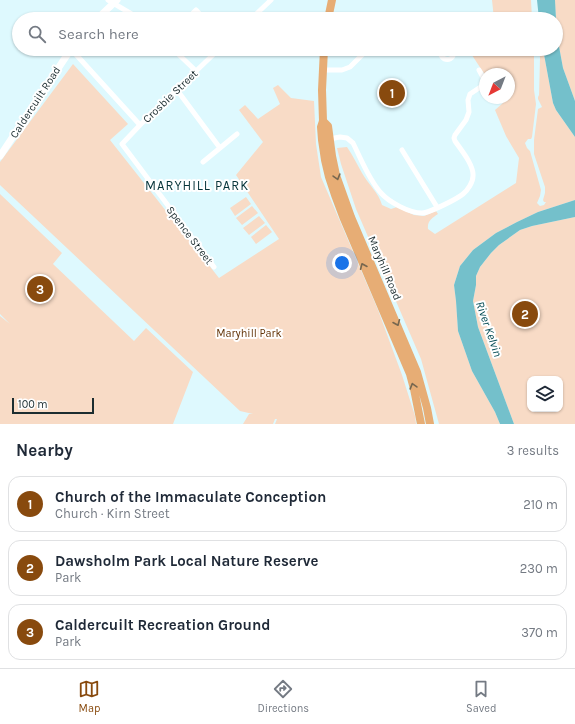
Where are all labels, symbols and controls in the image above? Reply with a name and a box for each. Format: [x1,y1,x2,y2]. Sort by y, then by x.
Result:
search box [12,12,563,56]
icon: search [26,23,48,45]
text: Search here [58,25,139,43]
street label: Caldercuilt Road [7,64,63,141]
street label: Crosbie Street [140,67,200,126]
north arrow [479,68,515,104]
pin: 1 [379,78,405,108]
one-way arrow [332,173,341,180]
district label: MARYHILL PARK [145,178,249,193]
street label: Spence Street [163,204,216,267]
street label: Maryhill Road [365,234,404,302]
your location [332,253,352,273]
one-way arrow [360,262,368,269]
pin: 3 [27,274,53,304]
water label: River Kelvin [473,299,505,359]
pin: 2 [512,299,538,329]
one-way arrow [392,319,400,327]
park label: Maryhill Park [216,327,282,340]
map controls [527,376,563,412]
button: layers [527,376,563,412]
one-way arrow [409,383,418,390]
scale bar [12,396,94,415]
text: 100 m [18,398,48,411]
text: Nearby [16,440,73,460]
text: 3 results [507,443,559,458]
text: Church of the Immaculate Conception [55,488,326,506]
text: 1 [28,497,32,512]
text: 210 m [523,497,558,512]
text: Church · Kirn Street [55,506,170,521]
text: Dawsholm Park Local Nature Reserve [55,552,318,570]
text: 2 [26,561,34,576]
text: 230 m [520,561,558,576]
text: Park [55,570,81,585]
text: Caldercuilt Recreation Ground [55,616,271,634]
text: 3 [26,625,34,640]
text: 370 m [521,625,558,640]
text: Park [55,634,81,649]
tab: Map [78,678,100,715]
tab: Directions [257,678,309,715]
tab: Saved [466,678,497,715]

